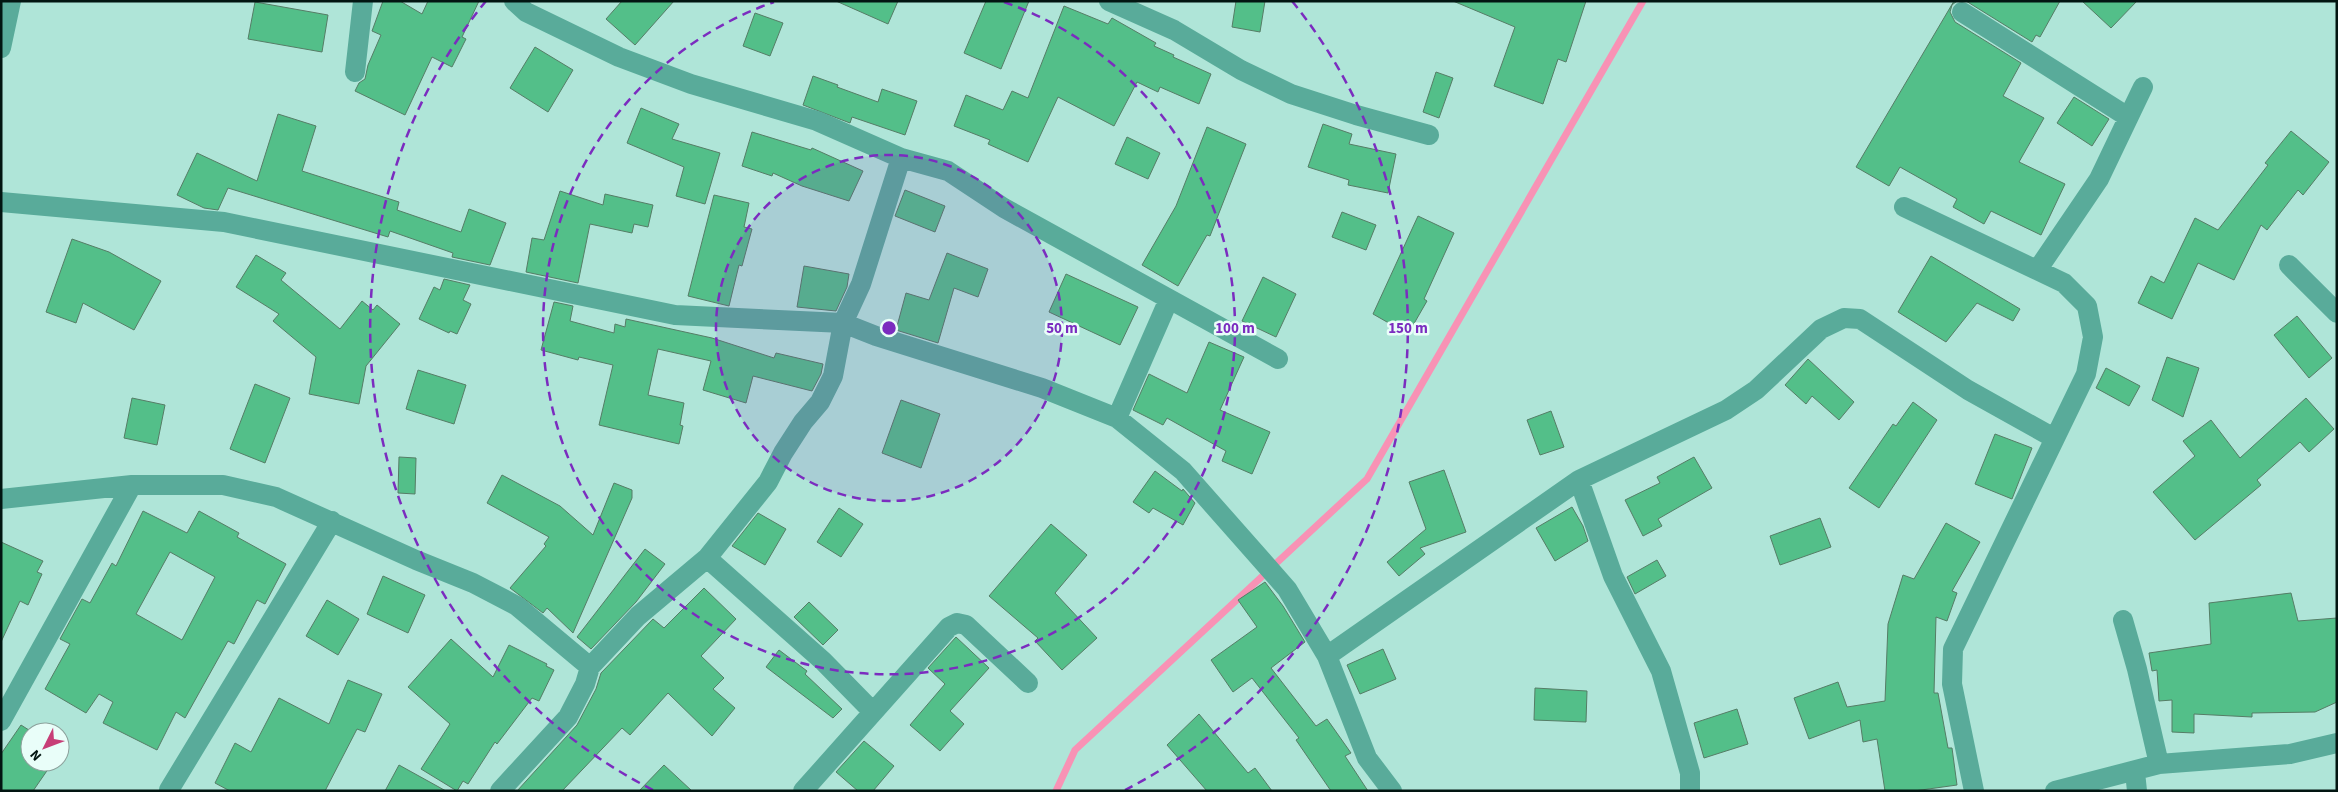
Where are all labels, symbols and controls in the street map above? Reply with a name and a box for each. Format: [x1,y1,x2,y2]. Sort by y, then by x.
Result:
text: 50 m [1046,318,1078,339]
text: 100 m [1215,318,1255,339]
text: 150 m [1388,318,1428,339]
centre of rings [880,319,898,337]
north arrow [20,722,70,772]
text: N [26,745,47,765]

